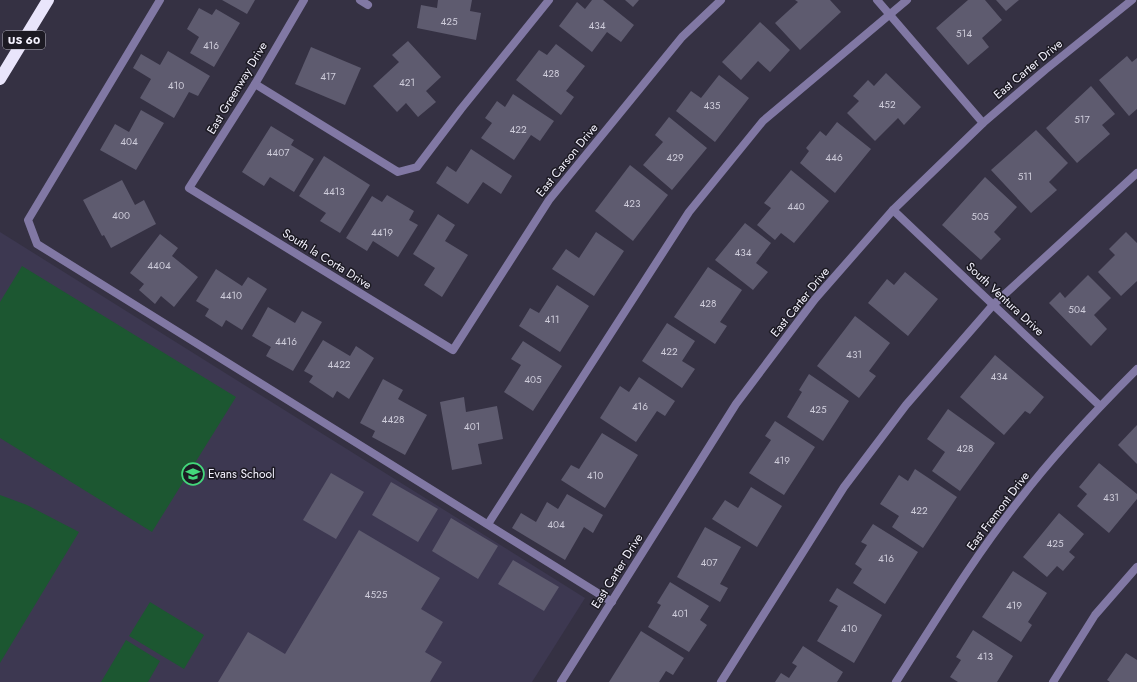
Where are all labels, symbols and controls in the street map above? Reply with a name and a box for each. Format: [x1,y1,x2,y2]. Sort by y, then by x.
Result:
house number: 425 [440,14,458,29]
house number: 434 [588,18,606,33]
house number: 514 [956,26,972,41]
road number: US 60 [3,31,45,49]
street label: East Carter Drive [990,35,1066,103]
street label: East Greenway Drive [202,38,272,138]
house number: 416 [203,38,219,53]
house number: 428 [543,66,559,81]
house number: 417 [320,69,337,84]
house number: 421 [399,75,415,90]
house number: 410 [168,78,184,93]
house number: 452 [878,97,896,112]
house number: 435 [704,98,721,113]
house number: 517 [1074,112,1090,127]
street label: East Carson Drive [532,119,602,201]
house number: 422 [509,122,527,137]
house number: 404 [120,134,138,149]
house number: 4407 [267,145,290,160]
house number: 429 [666,150,684,165]
house number: 446 [825,150,843,165]
house number: 511 [1018,169,1032,184]
house number: 4413 [323,184,345,199]
house number: 423 [624,196,641,211]
house number: 440 [787,199,805,214]
house number: 400 [112,208,130,223]
house number: 505 [971,209,989,224]
street label: South la Corta Drive [279,224,375,294]
house number: 4419 [371,225,393,240]
house number: 434 [734,245,752,260]
house number: 4404 [147,258,171,273]
street label: South Ventura Drive [962,258,1048,340]
street label: East Carter Drive [766,263,834,341]
house number: 4410 [220,288,242,303]
house number: 428 [700,296,716,311]
house number: 504 [1068,302,1086,317]
house number: 411 [545,312,559,327]
house number: 4416 [275,334,297,349]
house number: 422 [660,344,678,359]
house number: 431 [846,347,862,362]
house number: 4422 [327,357,351,372]
house number: 434 [990,369,1008,384]
house number: 405 [524,372,542,387]
house number: 416 [632,399,648,414]
house number: 425 [809,402,827,417]
house number: 4428 [382,412,404,427]
house number: 401 [464,419,480,434]
house number: 428 [957,441,973,456]
house number: 419 [774,453,790,468]
school or university icon: Evans School [180,461,206,487]
place label: Evans School [208,465,275,483]
house number: 410 [587,468,603,483]
street label: East Fremont Drive [962,468,1034,554]
house number: 431 [1103,490,1119,505]
house number: 422 [910,503,928,518]
house number: 404 [547,517,565,532]
street label: East Carter Drive [587,530,647,612]
house number: 425 [1046,536,1064,551]
house number: 416 [878,551,894,566]
house number: 407 [700,555,718,570]
house number: 4525 [365,587,388,602]
house number: 419 [1006,598,1022,613]
house number: 401 [672,606,688,621]
house number: 410 [841,621,857,636]
house number: 413 [977,649,993,664]

